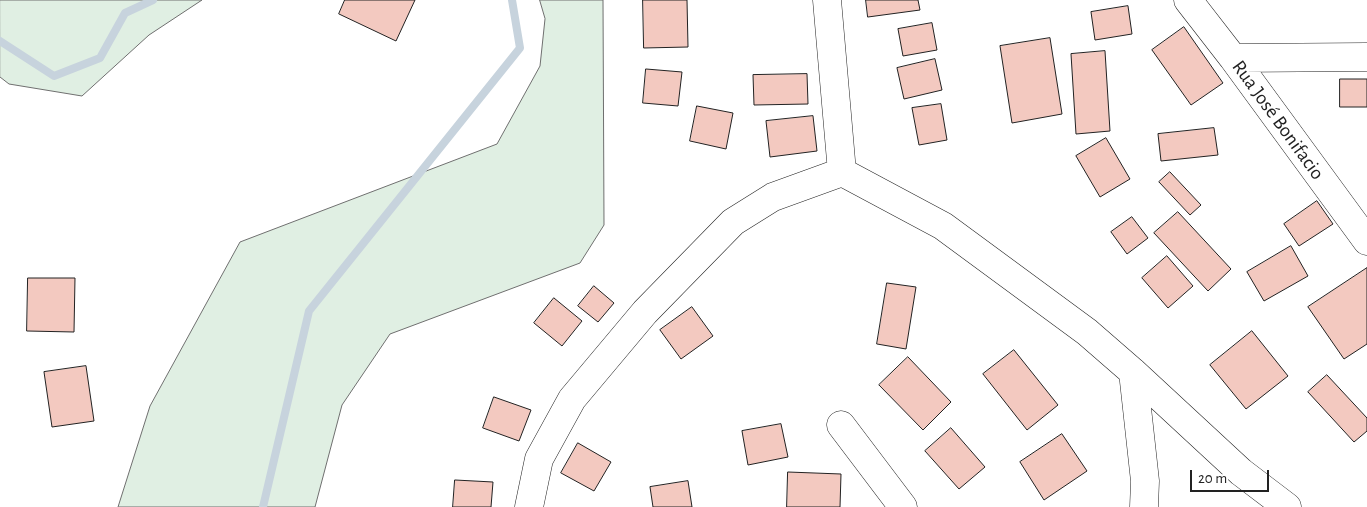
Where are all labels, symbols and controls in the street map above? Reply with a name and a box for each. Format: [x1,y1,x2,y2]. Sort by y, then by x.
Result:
street label: Rua José Bonifacio [1227,56,1329,184]
scale bar [1192,460,1271,492]
text: 20 m [1198,471,1227,486]

